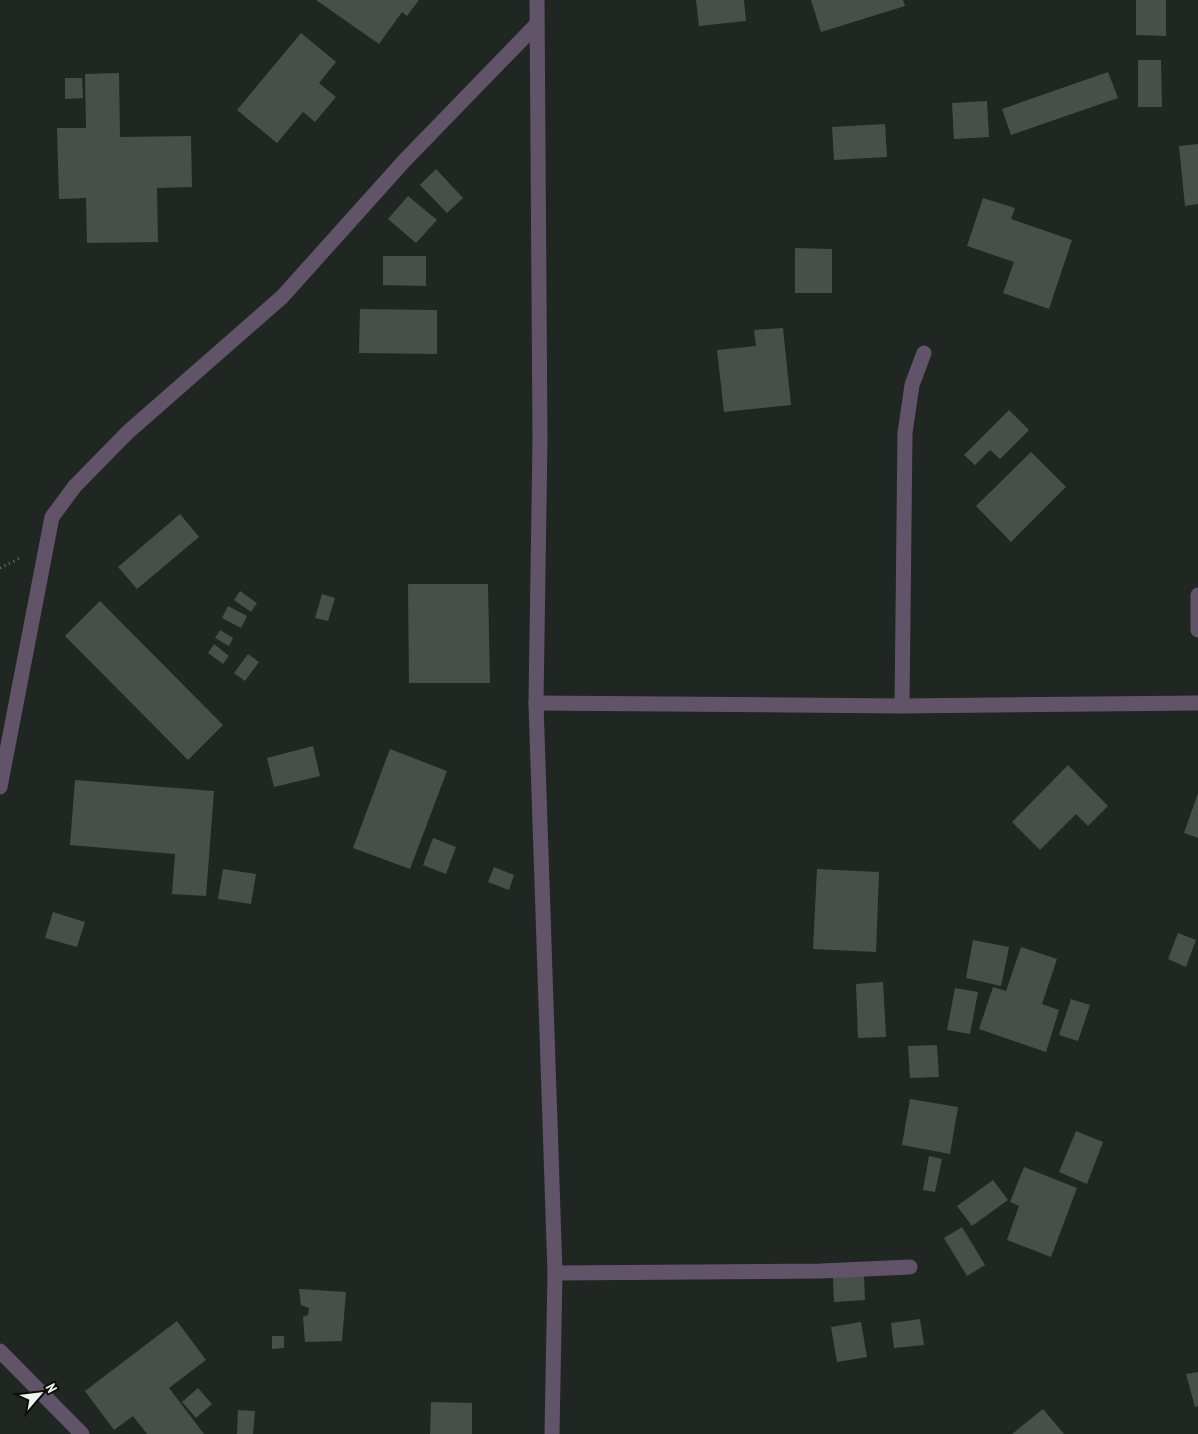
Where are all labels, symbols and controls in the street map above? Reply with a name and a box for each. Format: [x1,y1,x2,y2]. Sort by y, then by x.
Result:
north arrow [15,1369,65,1419]
text: N [42,1380,61,1395]

